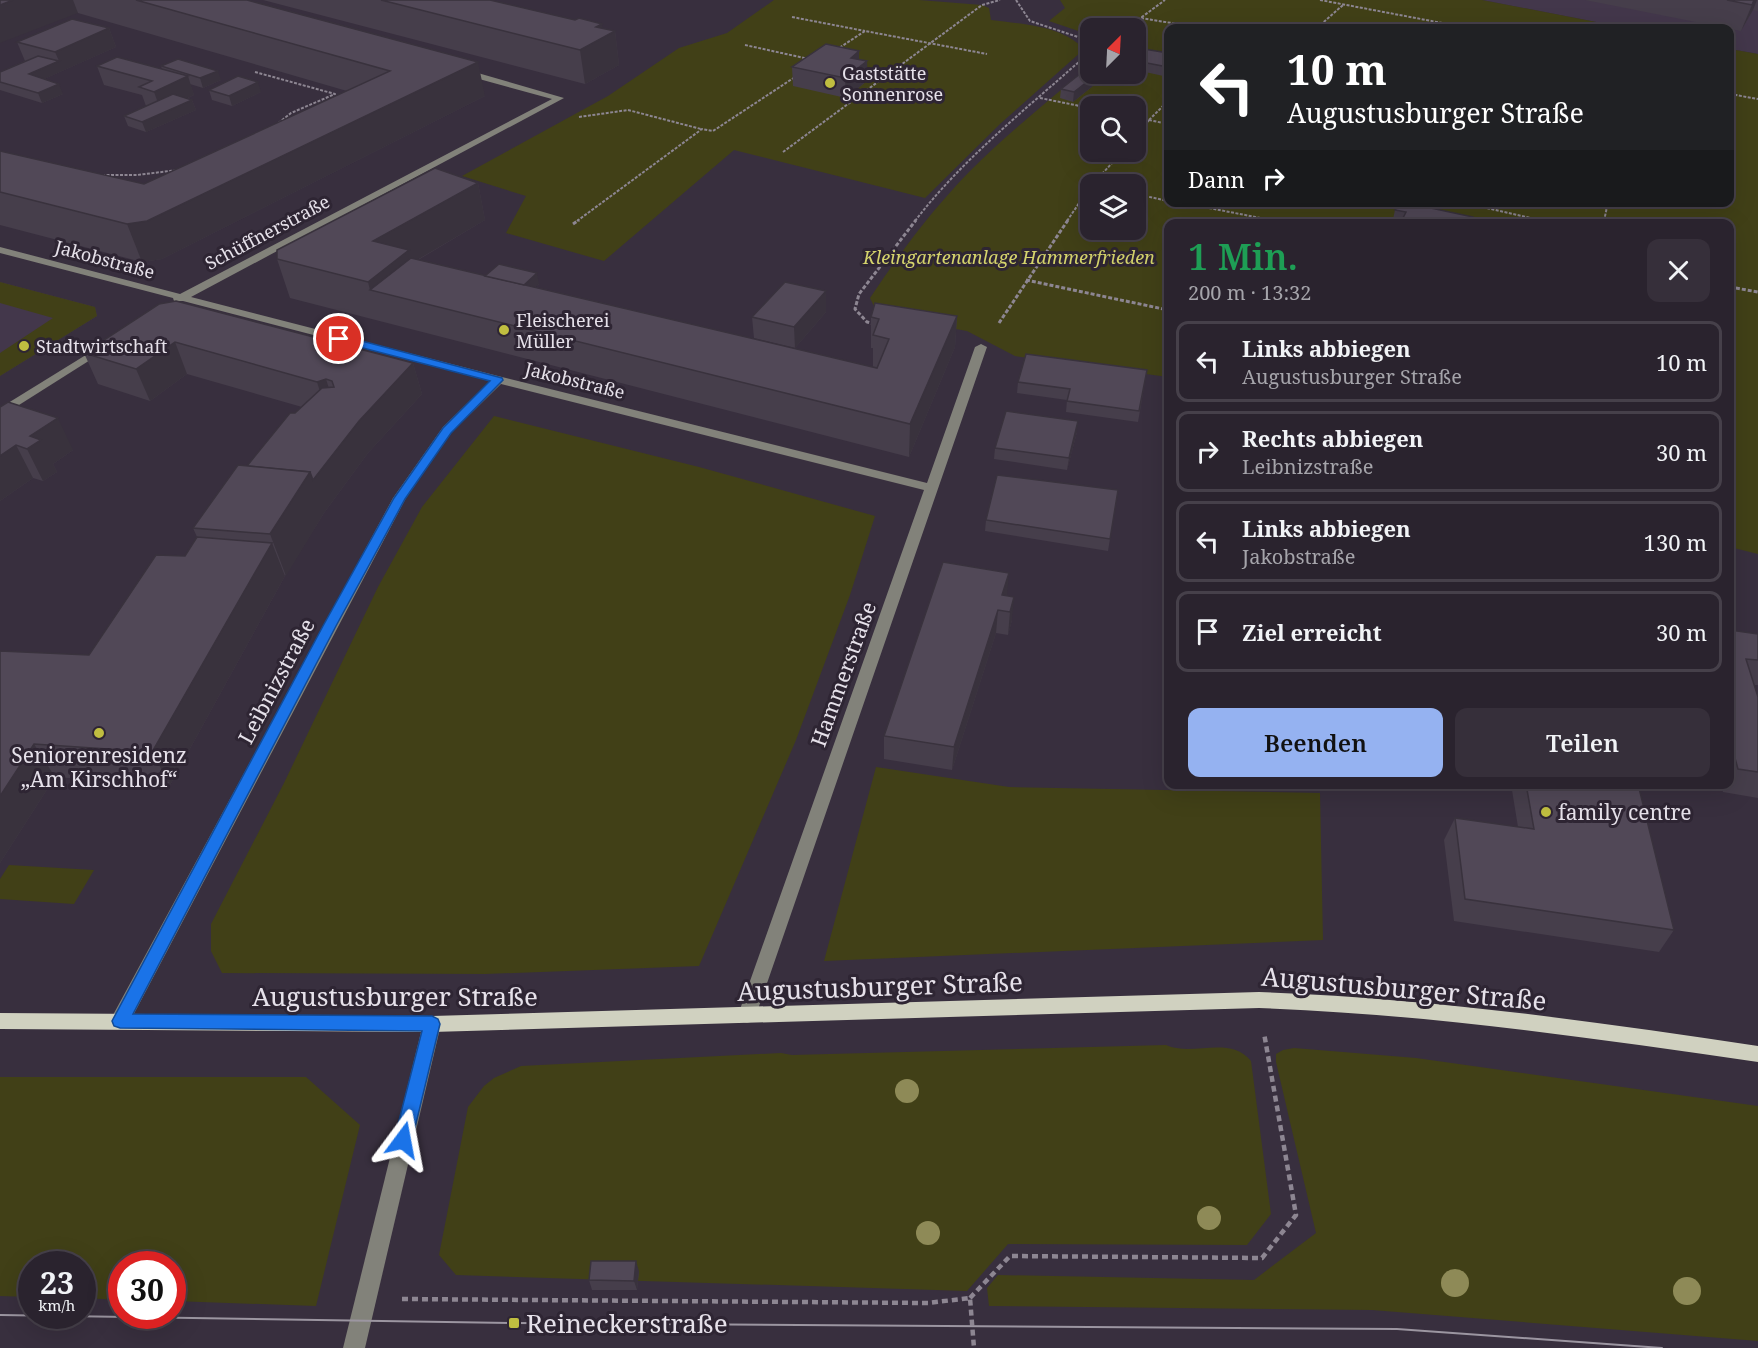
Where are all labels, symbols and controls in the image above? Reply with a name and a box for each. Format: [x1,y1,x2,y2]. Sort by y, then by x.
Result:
north arrow [1080,18,1146,84]
map controls [1080,18,1146,240]
text: 10 m [1287,40,1387,97]
icon: left [1188,48,1266,126]
place label: Gaststätte Sonnenrose [842,61,943,106]
marker: Gaststätte Sonnenrose [823,76,837,90]
text: Augustusburger Straße [1287,94,1584,131]
button: search [1080,96,1146,162]
icon: right [1257,162,1290,195]
text: Dann [1188,164,1245,194]
button: layers [1080,174,1146,240]
street label: Schüffnerstraße [200,189,334,275]
text: 1 Min. [1188,232,1298,281]
street label: Jakobstraße [52,234,157,284]
button: close [1647,239,1710,302]
park label: Kleingartenanlage Hammerfrieden [862,245,1155,269]
text: 200 m · 13:32 [1188,279,1311,306]
place label: Fleischerei Müller [516,308,610,353]
pin [313,313,364,364]
icon: arrive [322,322,355,355]
marker: Fleischerei Müller [497,323,511,337]
text: Links abbiegen [1242,333,1411,363]
place label: Stadtwirtschaft [36,334,167,358]
marker: Stadtwirtschaft [17,339,31,353]
icon: left [1191,345,1224,378]
text: 10 m [1656,347,1707,377]
street label: Jakobstraße [522,356,627,404]
text: Augustusburger Straße [1242,363,1462,390]
text: Rechts abbiegen [1242,423,1423,453]
icon: right [1191,435,1224,468]
text: 30 m [1656,437,1707,467]
text: Leibnizstraße [1242,453,1373,480]
text: Links abbiegen [1242,513,1411,543]
icon: left [1191,525,1224,558]
text: 130 m [1644,527,1707,557]
text: Jakobstraße [1242,543,1356,570]
street label: Hammerstraße [804,598,882,750]
street label: Leibnizstraße [231,614,321,748]
icon: arrive [1191,615,1224,648]
text: Ziel erreicht [1242,617,1382,647]
text: 30 m [1656,617,1707,647]
button: Beenden [1188,708,1443,777]
button: Teilen [1455,708,1710,777]
marker: Seniorenresidenz „Am Kirschhof“ [92,726,106,740]
place label: Seniorenresidenz „Am Kirschhof“ [11,741,187,793]
place label: family centre [1558,798,1692,826]
marker: family centre [1539,805,1553,819]
street label: Augustusburger Straße [1260,958,1548,1018]
street label: Augustusburger Straße [736,963,1024,1009]
street label: Augustusburger Straße [252,978,538,1014]
position arrow [371,1108,435,1172]
speed limit sign: 30 [108,1251,186,1329]
text: 23 [40,1262,74,1303]
text: km/h [39,1295,75,1315]
place label: Reineckerstraße [526,1305,728,1341]
marker: Reineckerstraße [507,1316,521,1330]

